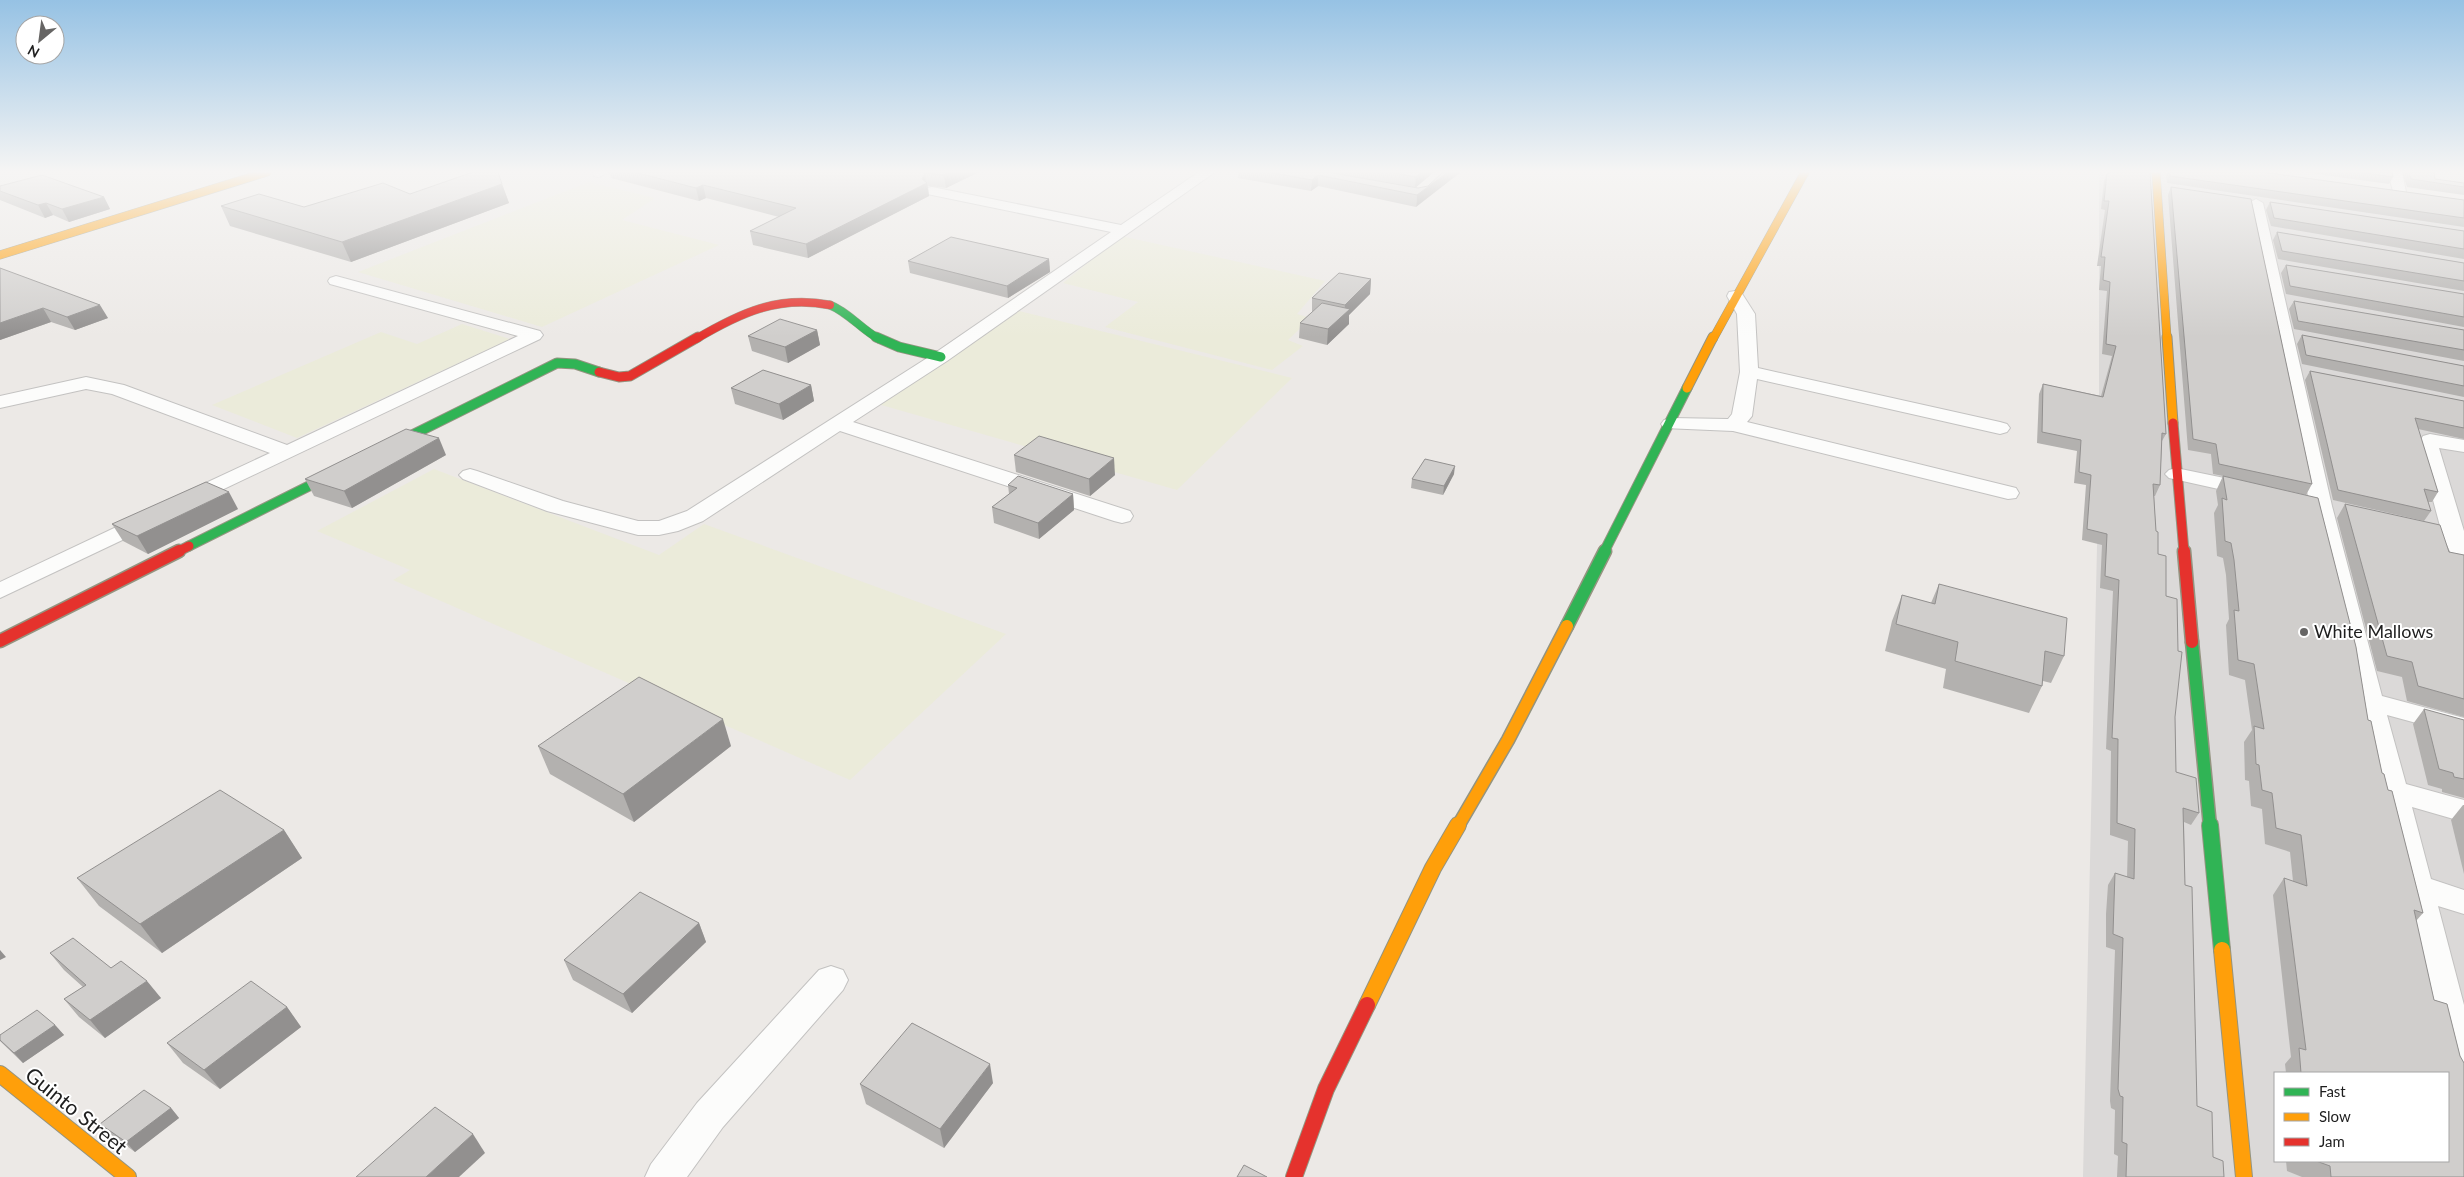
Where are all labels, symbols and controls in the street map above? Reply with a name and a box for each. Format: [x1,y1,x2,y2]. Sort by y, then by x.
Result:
north arrow [15,15,65,65]
text: N [25,42,42,62]
place label: White Mallows [2314,620,2433,642]
marker: White Mallows [2298,626,2310,638]
street label: Guinto Street [21,1061,133,1159]
legend [2274,1072,2449,1162]
text: Fast [2319,1082,2346,1100]
text: Slow [2319,1107,2351,1125]
text: Jam [2319,1132,2345,1150]

